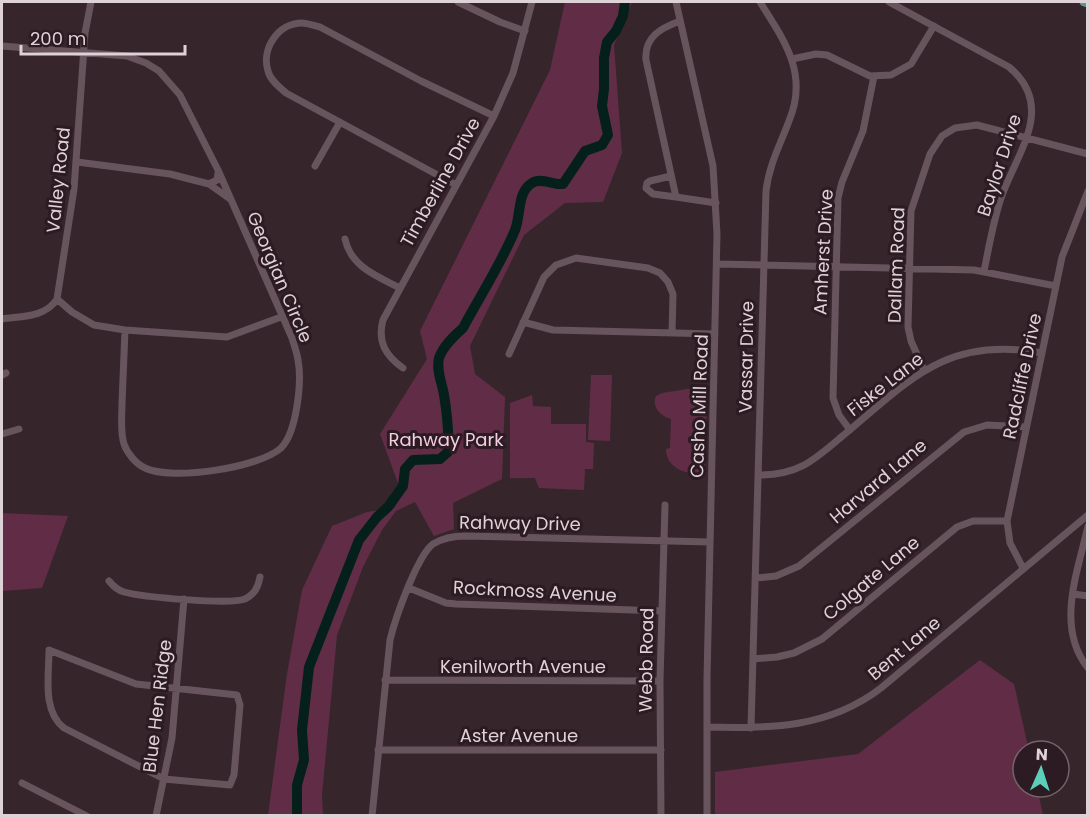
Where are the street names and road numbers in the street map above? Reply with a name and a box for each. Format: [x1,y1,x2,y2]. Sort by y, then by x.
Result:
street label: Baylor Drive [971,111,1027,219]
street label: Timberline Drive [394,113,486,251]
street label: Valley Road [40,126,76,234]
street label: Amherst Drive [807,188,839,316]
street label: Dallam Road [881,207,911,323]
street label: Georgian Circle [241,208,319,346]
street label: Vassar Drive [733,301,759,413]
street label: Radcliffe Drive [996,311,1048,441]
street label: Casho Mill Road [684,334,714,478]
street label: Fiske Lane [842,346,928,422]
street label: Harvard Lane [824,433,932,529]
street label: Rahway Drive [459,509,581,537]
street label: Colgate Lane [817,530,925,626]
street label: Rockmoss Avenue [452,574,618,608]
street label: Webb Road [633,607,659,713]
street label: Bent Lane [862,610,946,686]
street label: Blue Hen Ridge [136,638,178,774]
street label: Kenilworth Avenue [440,654,606,679]
street label: Aster Avenue [460,723,578,748]

